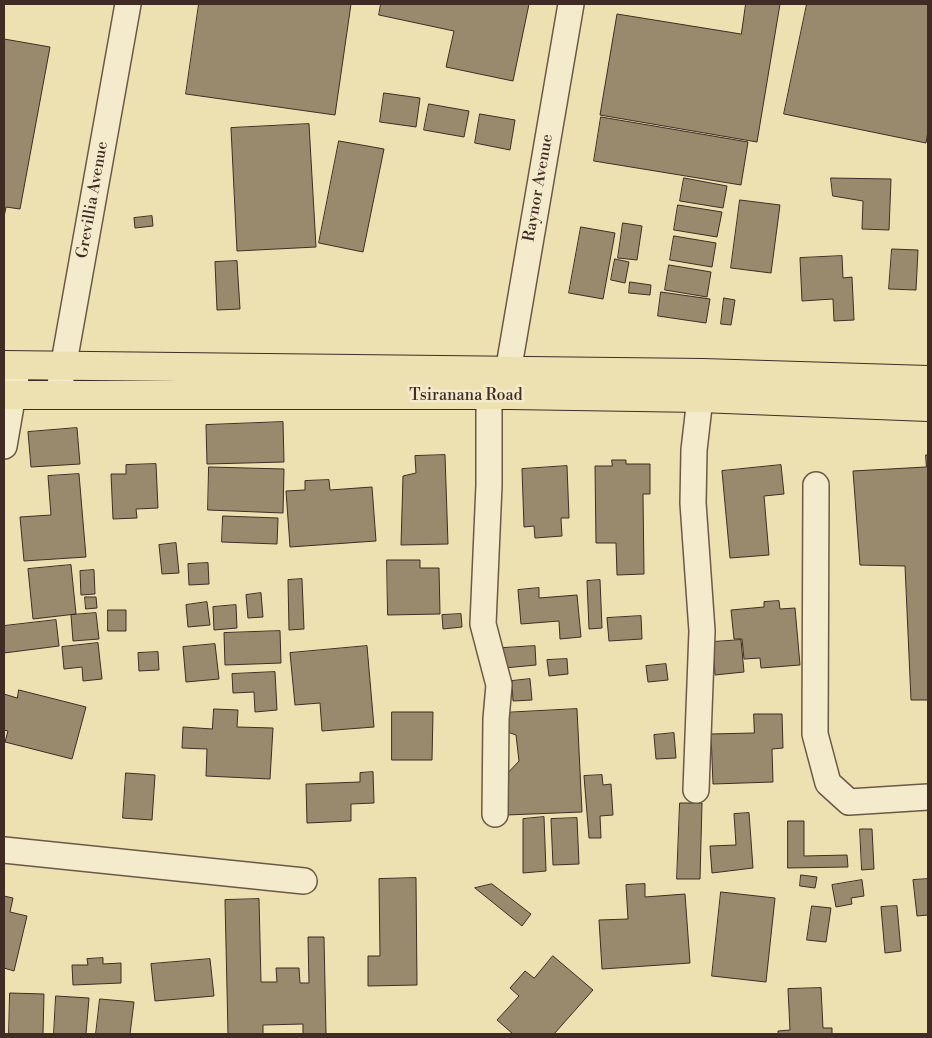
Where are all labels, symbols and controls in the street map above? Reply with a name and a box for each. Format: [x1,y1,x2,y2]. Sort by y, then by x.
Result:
street label: Raynor Avenue [520,133,558,243]
street label: Grevillia Avenue [73,140,113,260]
street label: Tsiranana Road [409,386,523,406]

